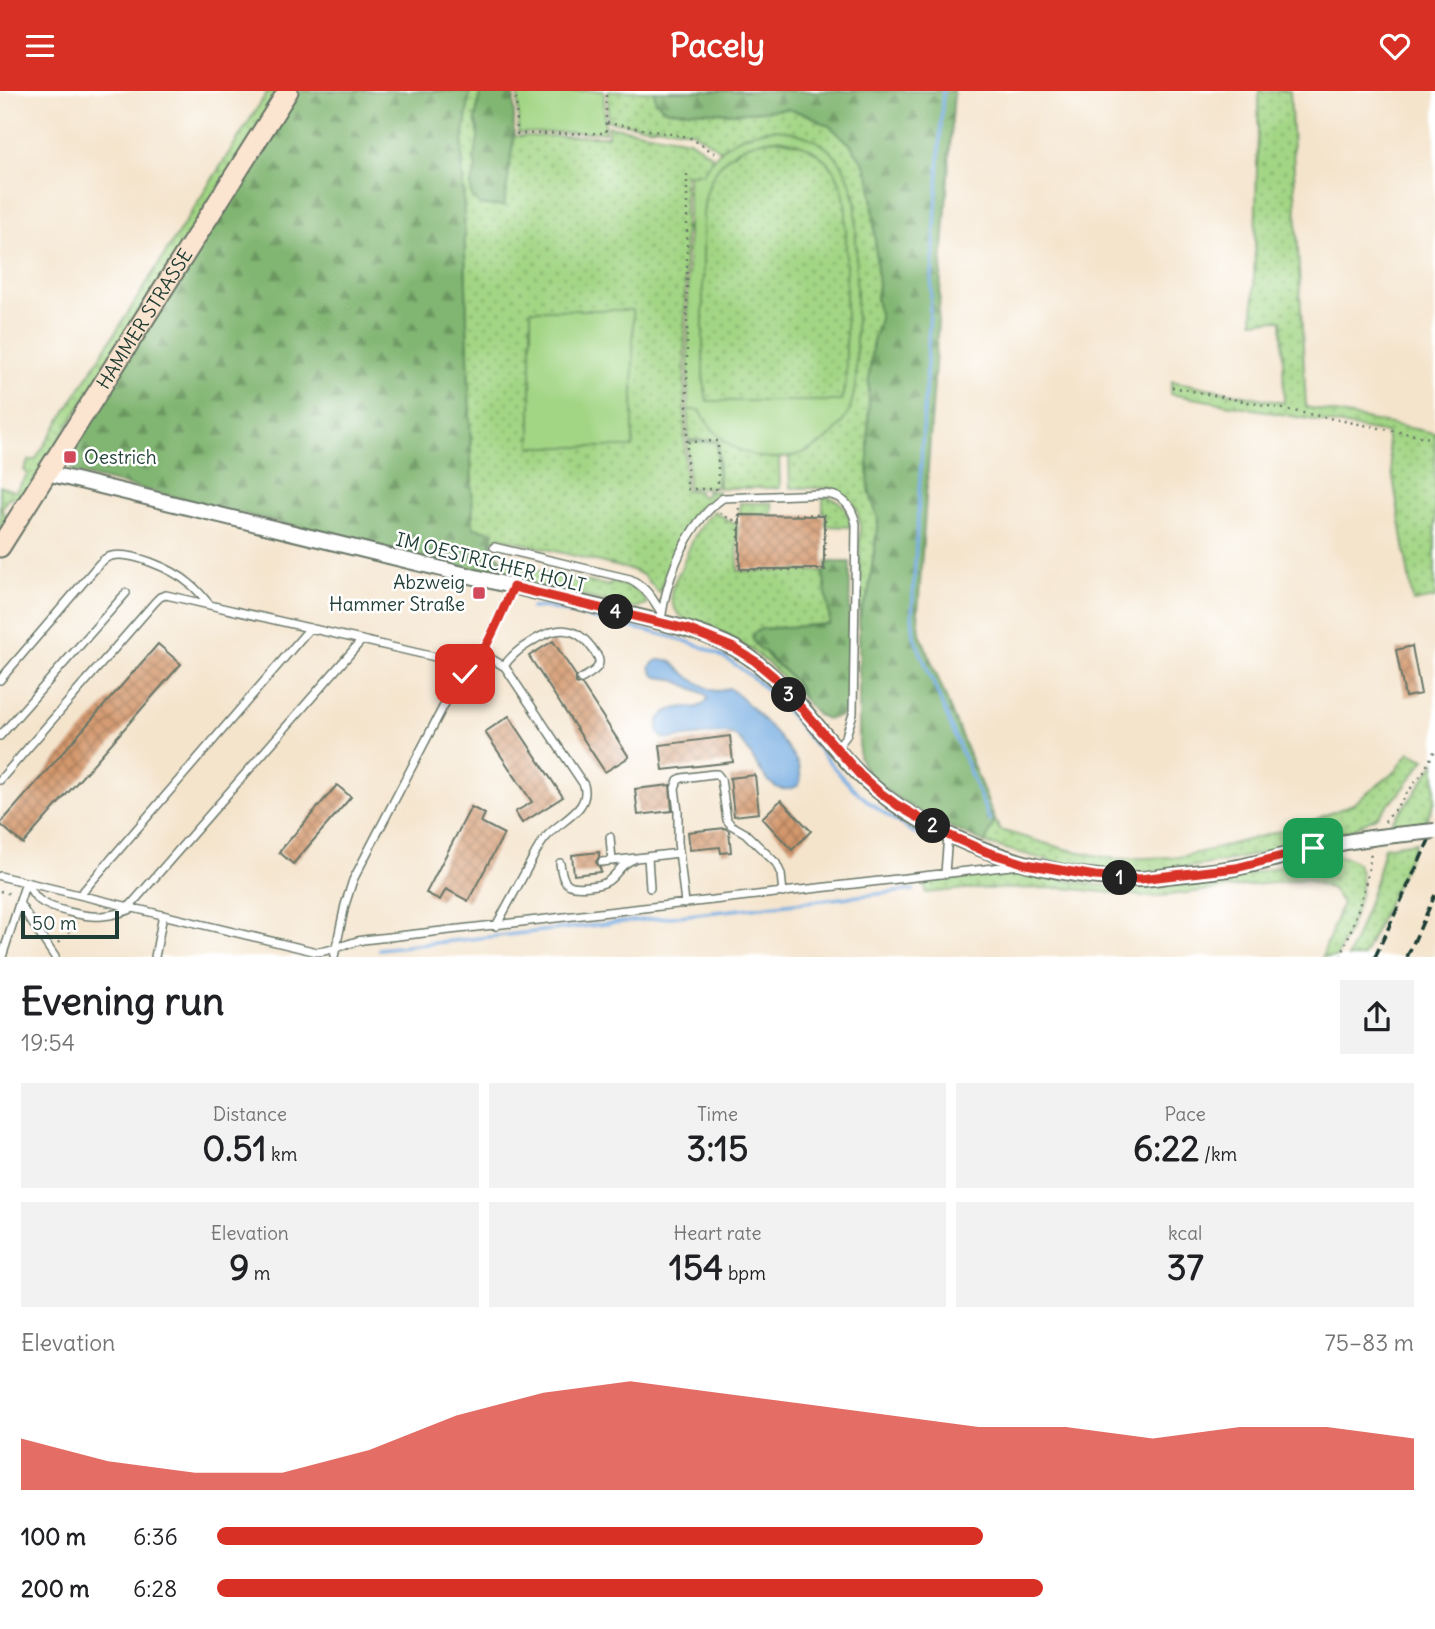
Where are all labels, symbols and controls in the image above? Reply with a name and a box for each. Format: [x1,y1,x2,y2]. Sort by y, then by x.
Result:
text: Pacely [670,25,765,66]
icon: menu [21,27,59,65]
icon: heart [1376,27,1414,65]
street label: HAMMER STRASSE [91,244,197,393]
place label: Oestrich [84,445,157,469]
marker: Oestrich [62,449,78,465]
street label: IM OESTRICHER HOLT [393,527,589,597]
place label: Abzweig Hammer Straße [329,570,465,616]
marker: Abzweig Hammer Straße [471,585,487,601]
pin: 4 [598,595,634,629]
text: 4 [610,599,621,623]
pin [435,644,495,704]
icon: check [446,655,484,693]
pin: 3 [772,677,806,713]
text: 3 [783,682,794,706]
pin: 2 [916,809,950,843]
text: 2 [927,813,938,837]
pin [1283,818,1343,878]
icon: arrive [1294,829,1332,867]
pin: 1 [1102,861,1138,895]
text: 1 [1116,865,1123,889]
scale bar [21,908,119,940]
text: 50 m [32,911,77,935]
text: Evening run [21,978,224,1025]
button: share [1340,980,1414,1054]
text: 19:54 [21,1028,75,1057]
text: Distance [213,1102,287,1126]
text: Time [697,1102,738,1126]
text: Pace [1165,1102,1206,1126]
text: 0.51 [202,1126,267,1170]
text: 3:15 [687,1126,748,1170]
text: 6:22 [1133,1126,1200,1170]
text: km [267,1142,297,1166]
text: /km [1200,1142,1237,1166]
text: Elevation [211,1221,289,1245]
text: Heart rate [673,1221,762,1245]
text: kcal [1168,1221,1202,1245]
text: 9 [229,1245,249,1289]
text: 154 [669,1245,723,1289]
text: 37 [1167,1245,1204,1289]
text: m [249,1261,270,1285]
text: bpm [723,1261,766,1285]
text: Elevation [21,1328,115,1357]
text: 75–83 m [1324,1328,1414,1357]
text: 100 m [21,1522,86,1551]
text: 6:36 [133,1522,178,1551]
text: 200 m [21,1574,90,1603]
text: 6:28 [133,1574,177,1603]

